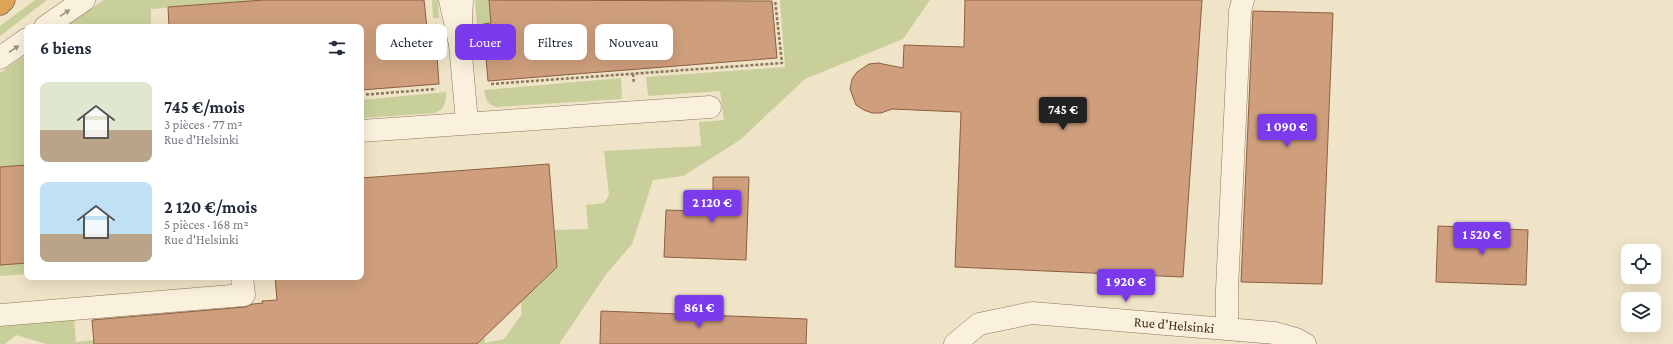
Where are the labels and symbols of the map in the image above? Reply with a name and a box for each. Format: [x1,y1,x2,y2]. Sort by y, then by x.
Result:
one-way arrow [59,10,71,17]
one-way arrow [8,45,19,53]
pin: 745 € [1035,97,1091,131]
pin: 1 090 € [1250,114,1324,148]
pin: 2 120 € [675,190,749,224]
pin: 1 520 € [1445,222,1519,256]
pin: 1 920 € [1089,269,1163,303]
pin: 861 € [671,295,727,329]
street label: Rue d'Helsinki [1133,313,1215,336]

